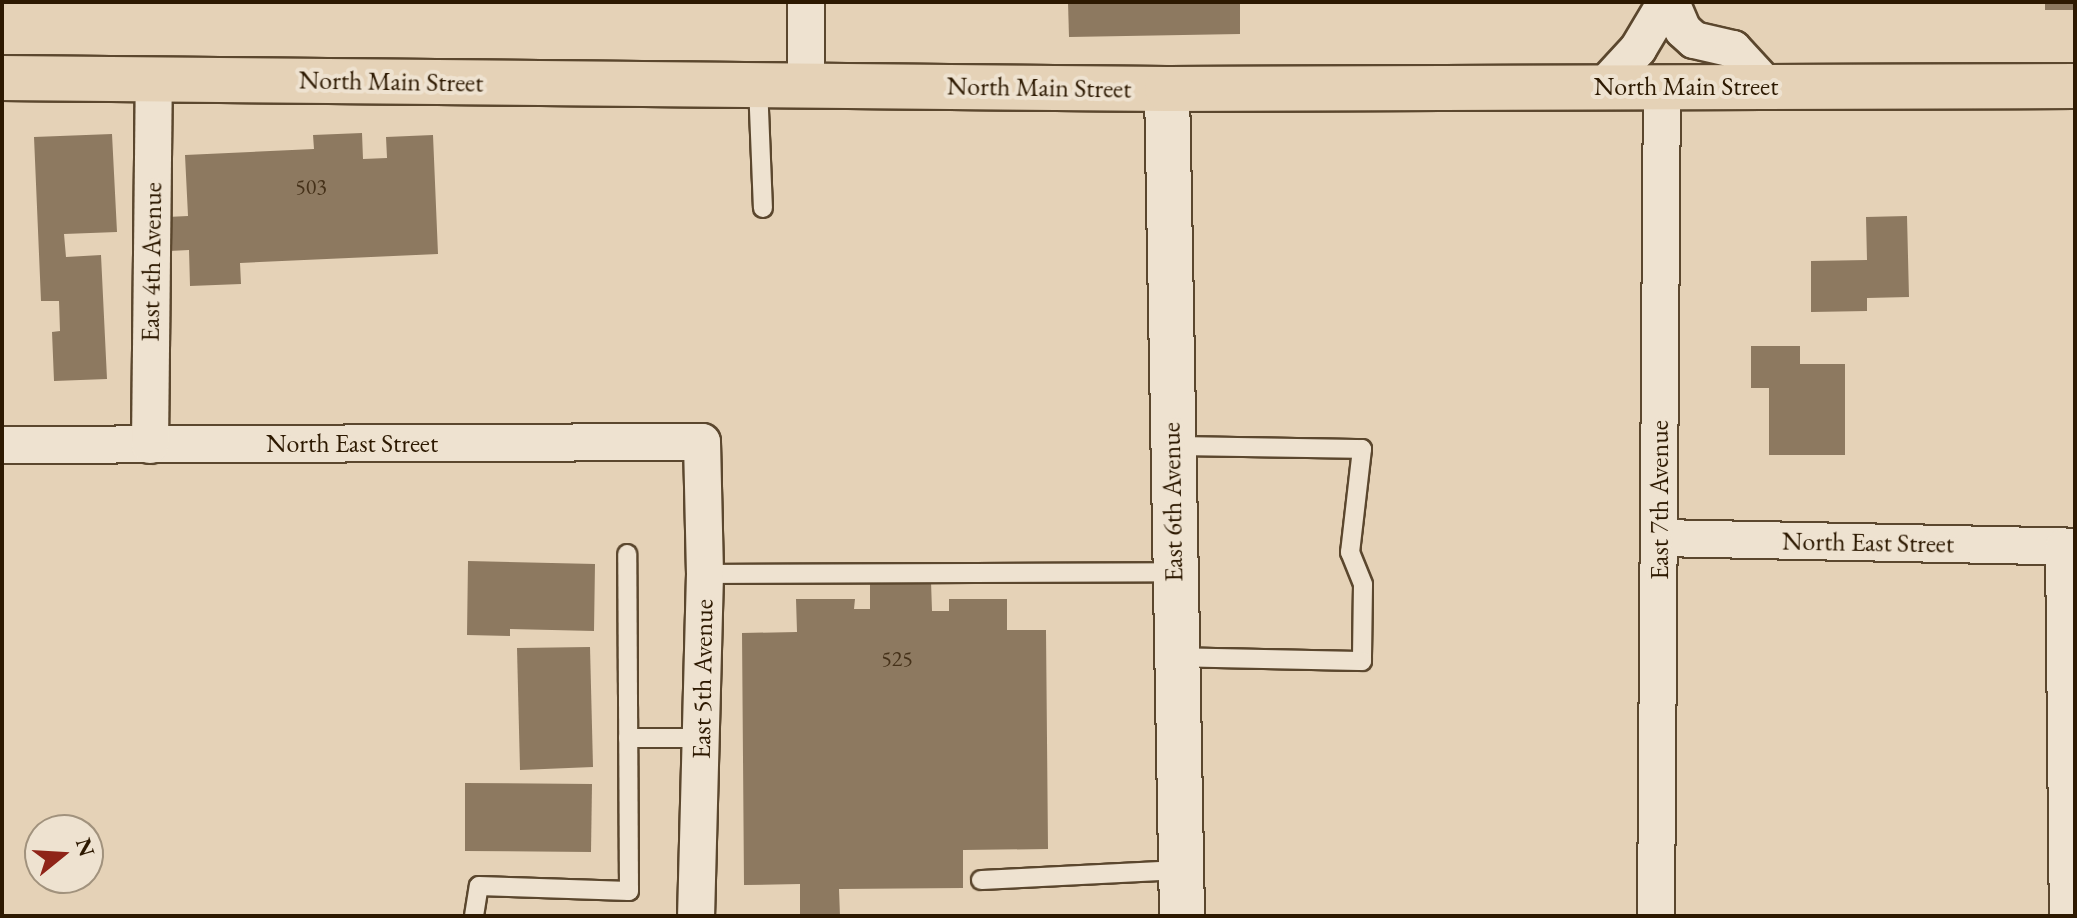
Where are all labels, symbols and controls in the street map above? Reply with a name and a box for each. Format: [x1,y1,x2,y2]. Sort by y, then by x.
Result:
street label: North Main Street [298,65,484,99]
street label: North Main Street [946,71,1132,105]
street label: North Main Street [1594,71,1778,103]
house number: 503 [295,174,327,200]
street label: East 4th Avenue [135,182,169,342]
street label: East 7th Avenue [1644,420,1676,580]
street label: East 6th Avenue [1156,422,1190,582]
street label: North East Street [266,428,438,460]
street label: North East Street [1782,526,1954,560]
street label: East 5th Avenue [686,599,720,759]
house number: 525 [881,646,913,672]
north arrow [24,814,104,894]
text: N [69,834,102,860]

